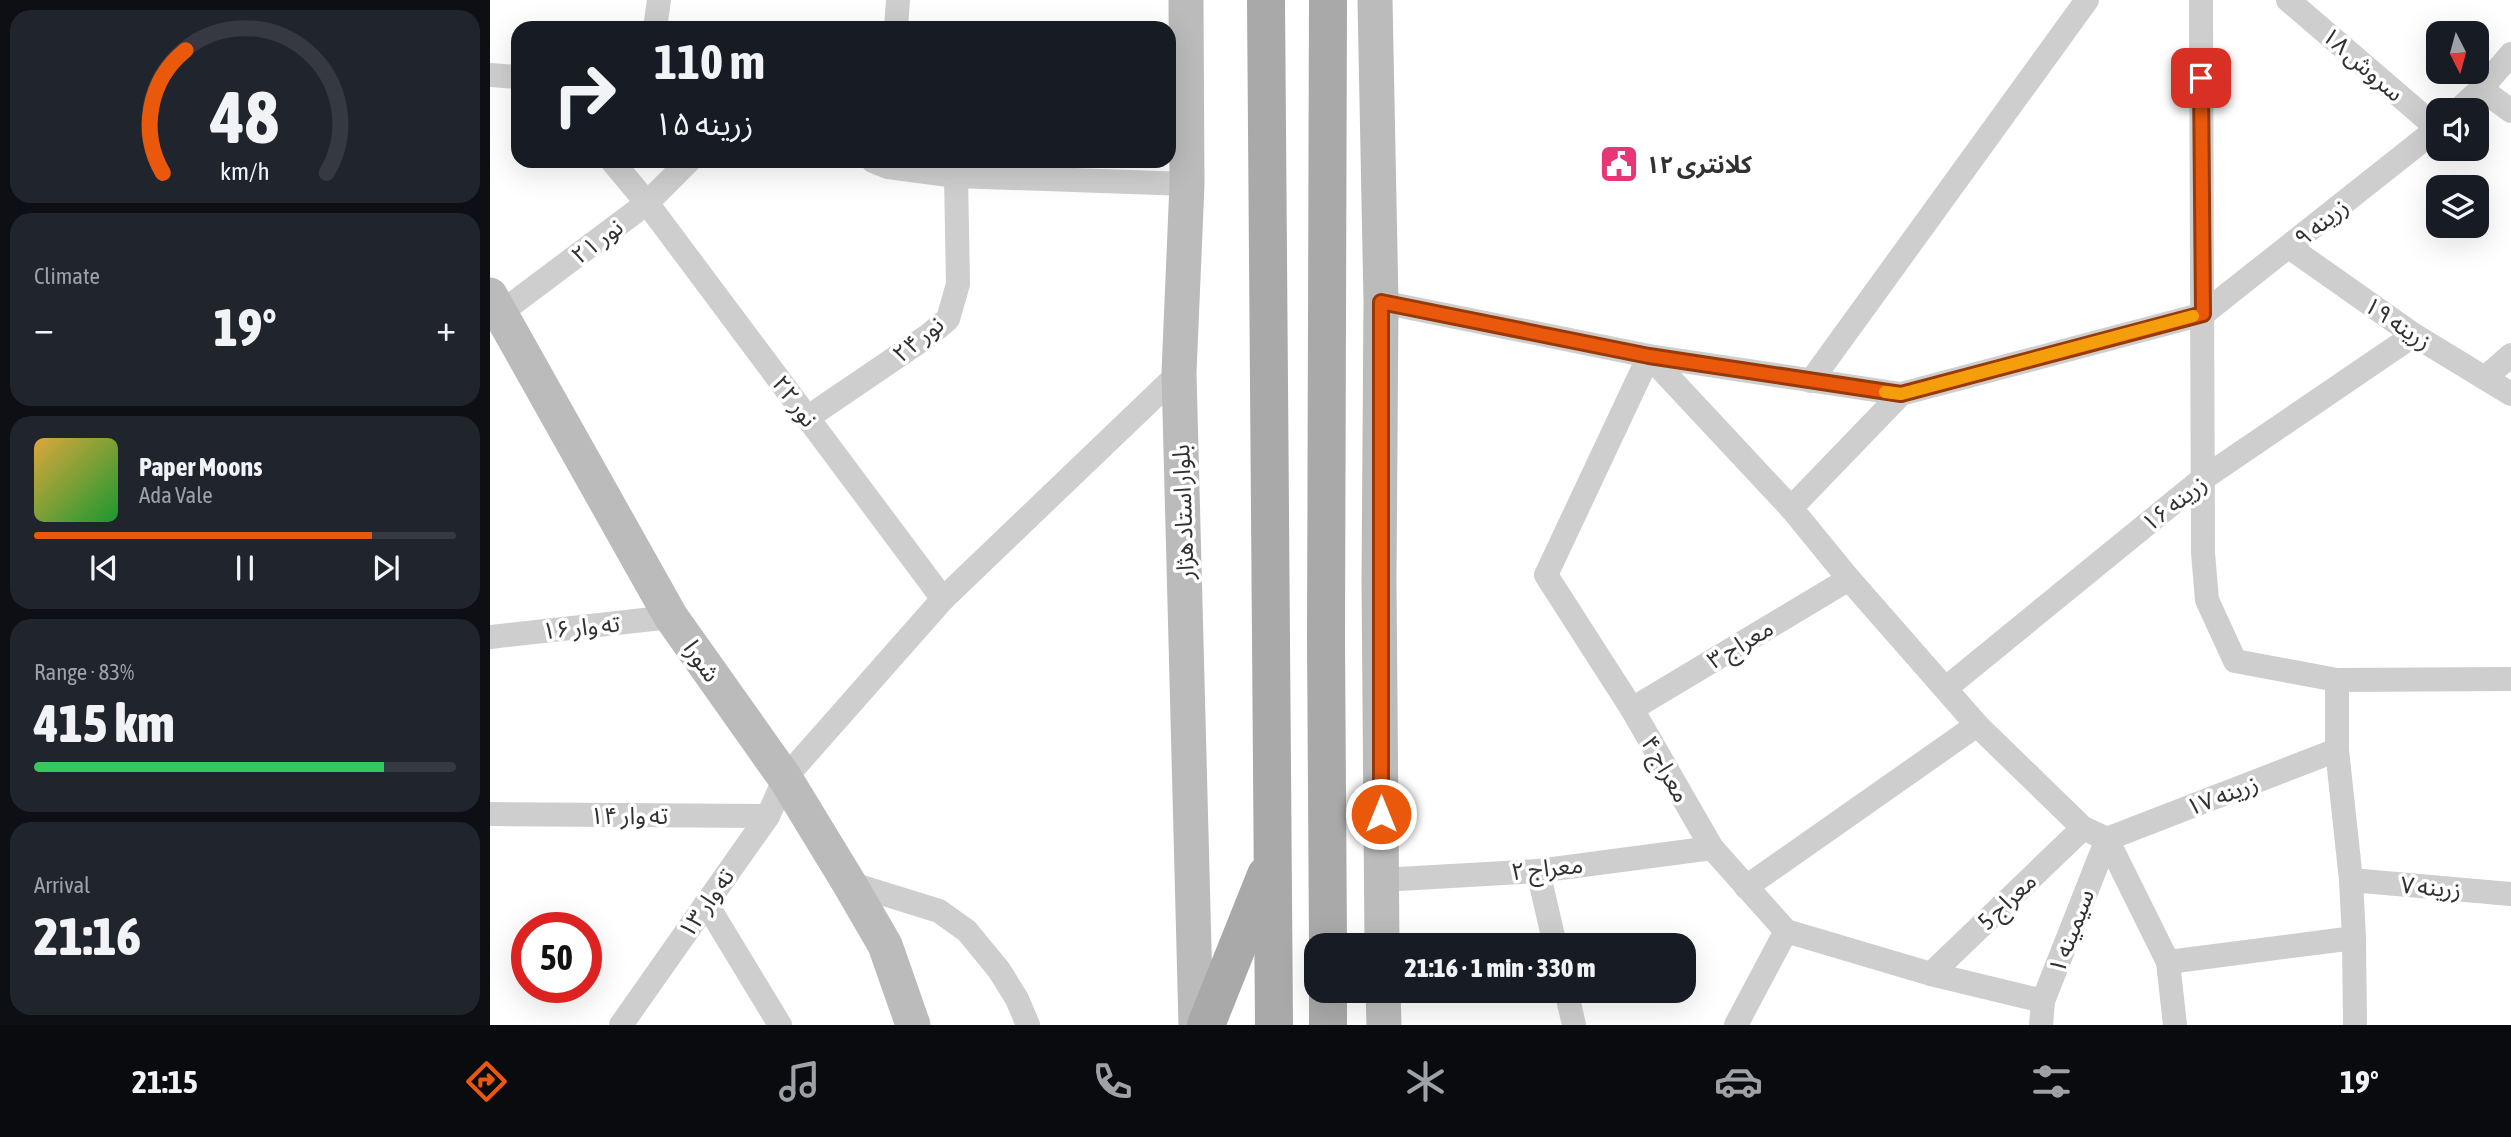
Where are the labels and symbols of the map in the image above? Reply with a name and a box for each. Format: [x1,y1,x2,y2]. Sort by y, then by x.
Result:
street label: سروش ۱۸ [2316,21,2409,107]
north arrow [2426,21,2488,84]
pin [2171,48,2231,108]
public building icon: کلانتری ۱۲ [1598,143,1640,185]
place label: کلانتری ۱۲ [1646,151,1753,179]
street label: زرینه ۹ [2289,192,2354,252]
street label: نور ۲۱ [566,213,629,270]
street label: زرینه ۱۹ [2359,291,2437,356]
street label: نور ۲۴ [887,310,949,368]
street label: نور ۲۲ [766,370,823,433]
street label: بلوار استاد هژار [1167,444,1200,581]
street label: زرینه ۱۶ [2136,469,2212,537]
street label: ته وار ۱۶ [541,609,621,646]
street label: معراج ۳ [1702,614,1780,678]
street label: شورا [677,635,726,687]
street label: معراج ۴ [1633,731,1696,809]
street label: زرینه ۱۷ [2182,769,2262,822]
position arrow [1344,777,1418,851]
street label: ته وار ۱۴ [590,802,668,830]
street label: معراج ۲ [1510,851,1585,889]
street label: ته وار ۱۳ [673,863,740,943]
street label: معراج 5 [1973,867,2044,938]
street label: زرینه ۷ [2399,871,2463,904]
street label: سیمینه ۱ [2043,885,2099,977]
speed limit sign: 50 [511,912,602,1003]

